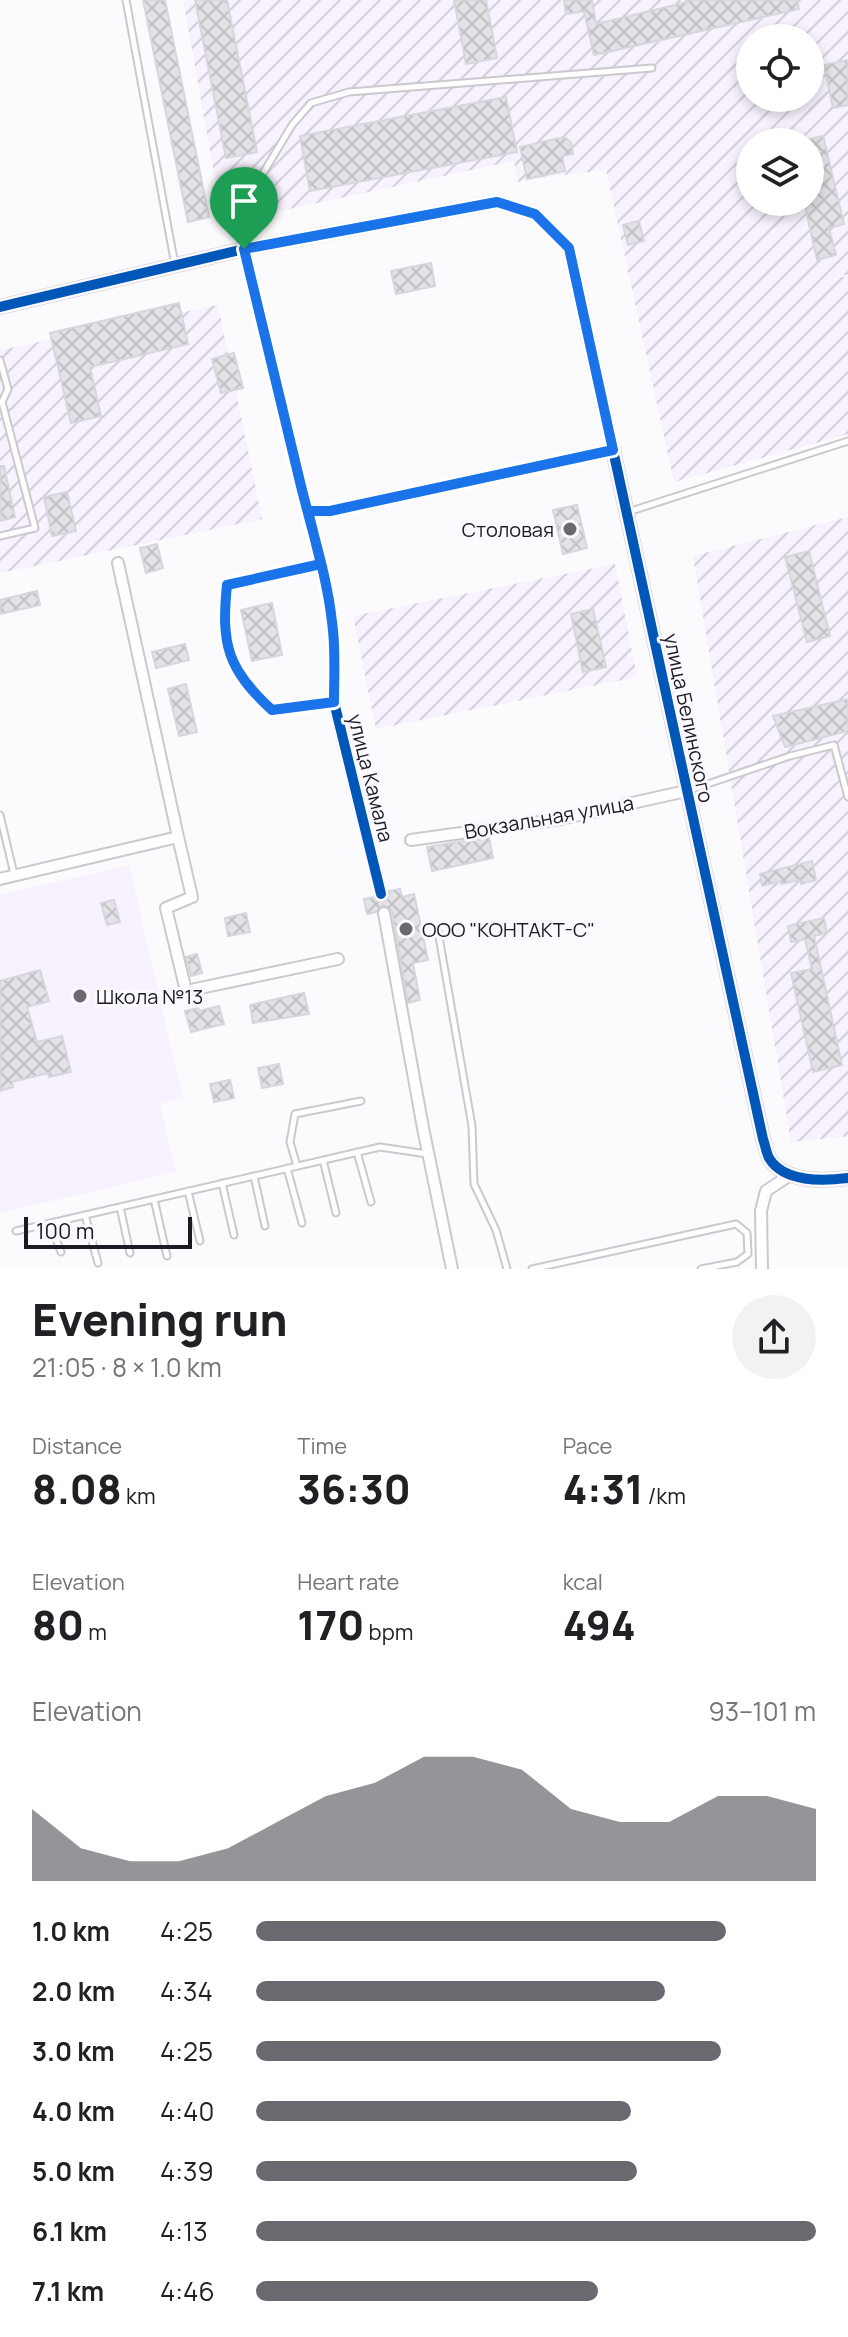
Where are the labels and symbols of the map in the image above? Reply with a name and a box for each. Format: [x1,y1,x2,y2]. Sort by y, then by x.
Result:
pin [210,167,278,249]
place label: Столовая [462,516,554,543]
marker: Столовая [561,520,579,538]
street label: улица Белинского [658,631,720,805]
street label: улица Камала [342,711,400,845]
street label: Вокзальная улица [462,789,636,845]
place label: ООО "КОНТАКТ-С" [422,916,595,943]
marker: ООО "КОНТАКТ-С" [397,920,415,938]
place label: Школа №13 [96,983,203,1010]
marker: Школа №13 [71,987,89,1005]
scale bar [24,1213,192,1249]

